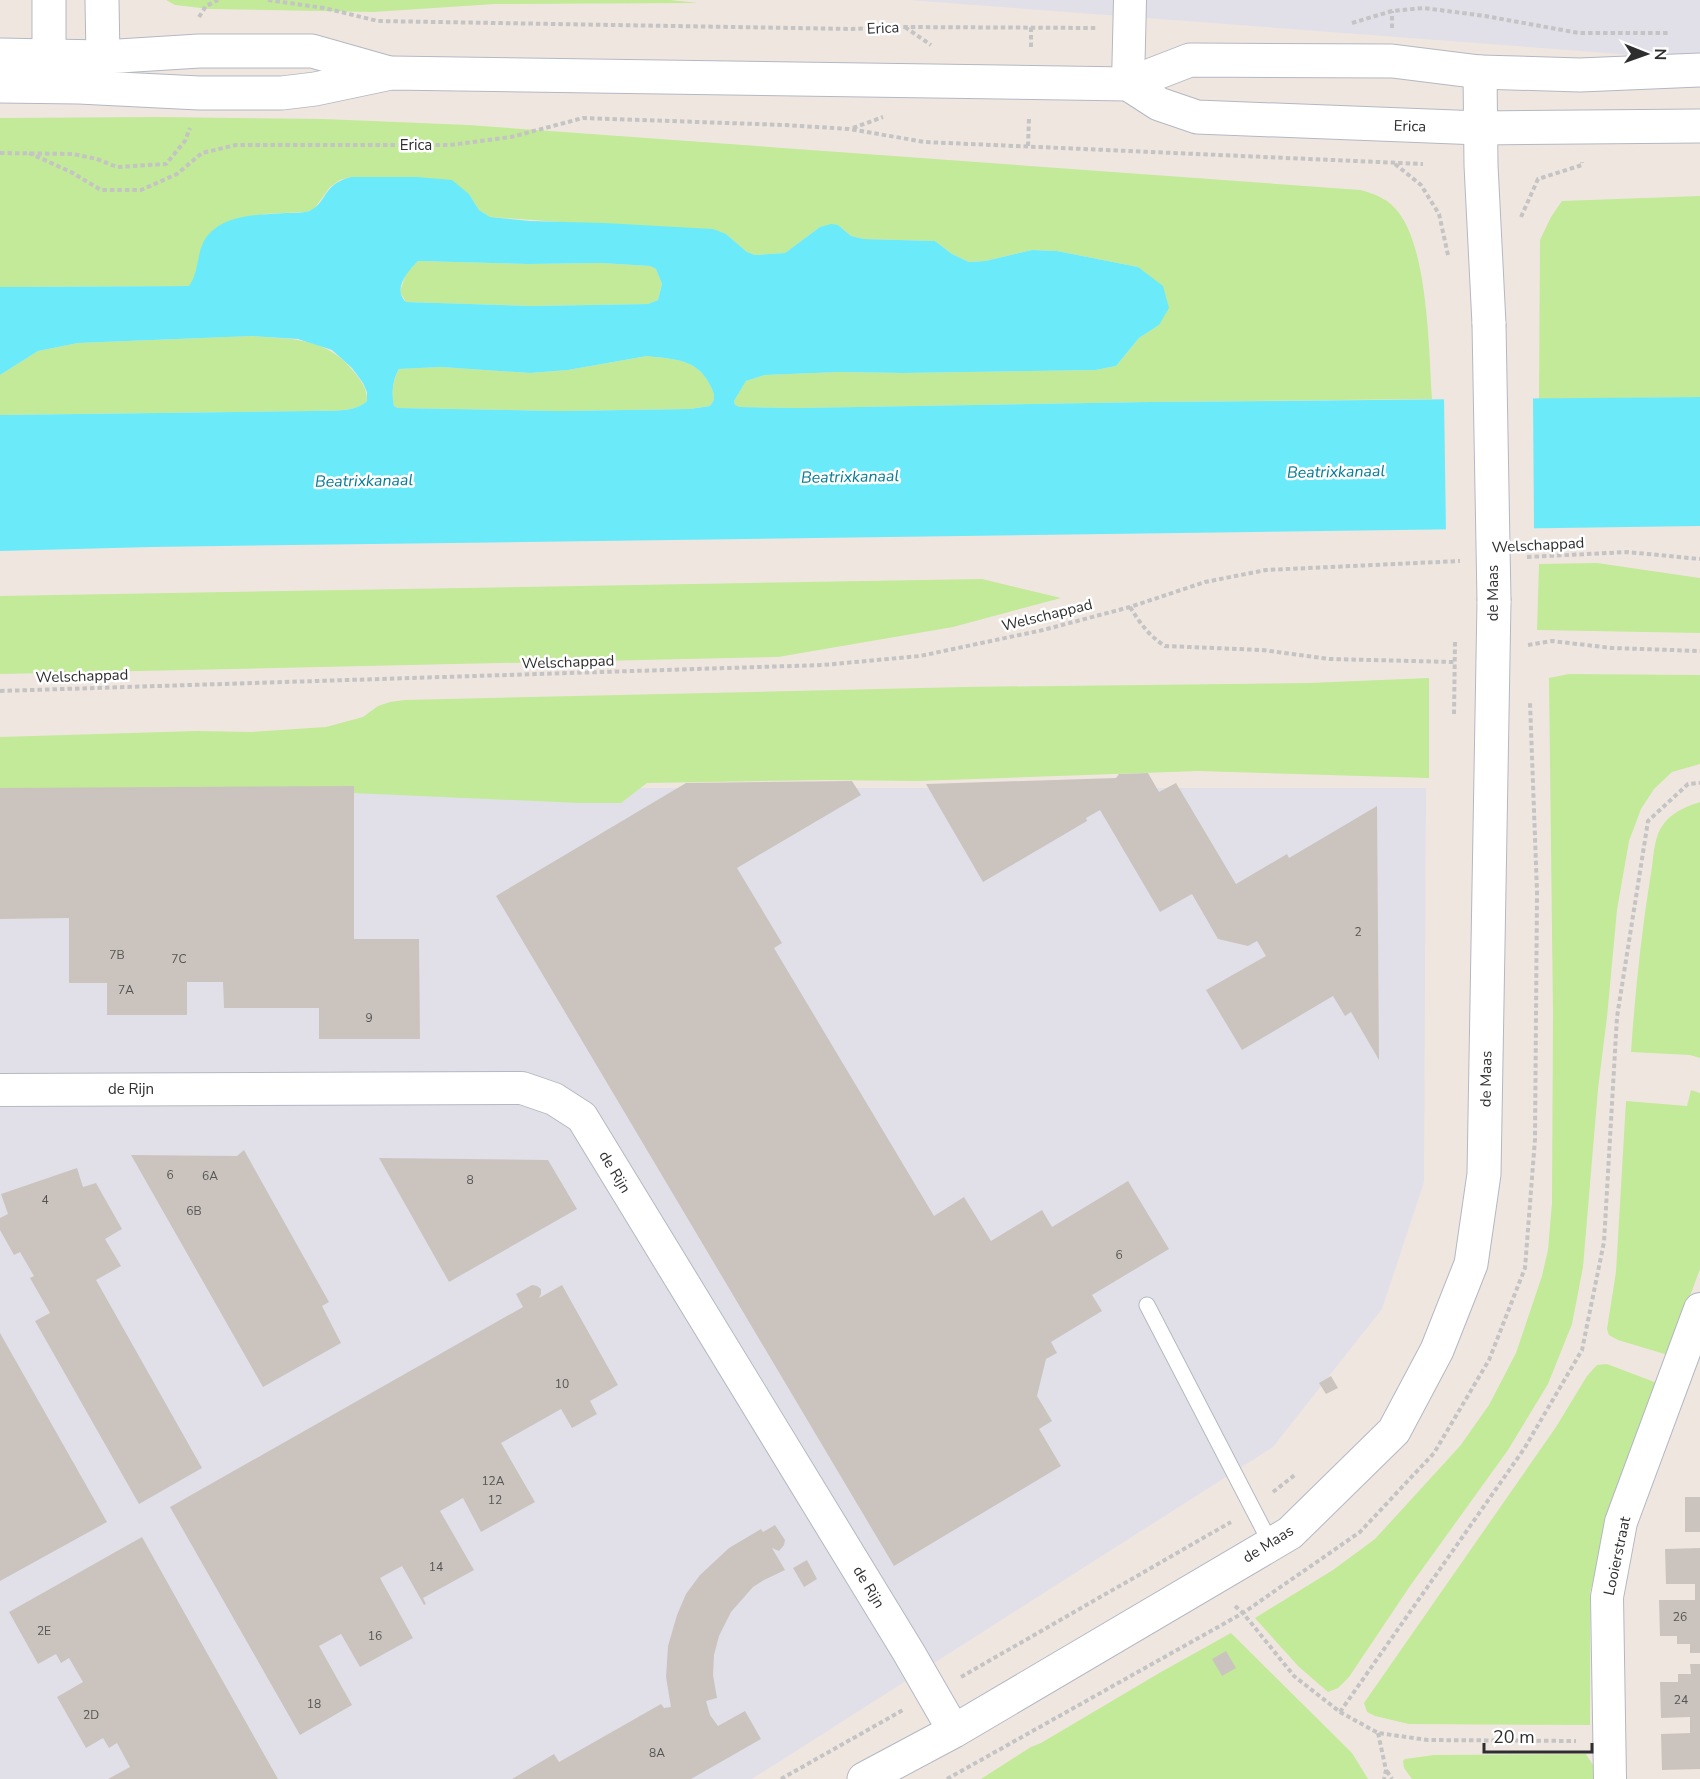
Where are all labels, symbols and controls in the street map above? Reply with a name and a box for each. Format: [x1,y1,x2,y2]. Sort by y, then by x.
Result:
street label: Erica [866,17,900,39]
north arrow [1616,24,1676,84]
text: N [1649,48,1671,60]
street label: Erica [1393,115,1427,137]
street label: Erica [400,135,432,155]
water label: Beatrixkanaal [1287,460,1386,484]
water label: Beatrixkanaal [801,465,900,489]
water label: Beatrixkanaal [315,469,414,493]
street label: Welschappad [1491,533,1585,557]
street label: de Maas [1483,565,1503,621]
street label: Welschappad [1000,594,1094,636]
street label: Welschappad [521,650,615,674]
street label: Welschappad [35,664,129,688]
house number: 2 [1354,924,1362,940]
house number: 7B [109,947,125,963]
house number: 7C [171,951,187,967]
house number: 7A [118,982,134,998]
house number: 9 [365,1010,373,1026]
street label: de Maas [1476,1051,1496,1107]
street label: de Rijn [108,1079,154,1099]
street label: de Rijn [595,1147,635,1197]
house number: 6 [166,1167,174,1183]
house number: 6A [202,1168,218,1184]
house number: 8 [466,1172,474,1188]
house number: 4 [41,1192,49,1208]
house number: 6B [186,1203,202,1219]
house number: 6 [1115,1247,1123,1263]
house number: 10 [555,1376,569,1392]
house number: 12A [481,1473,505,1489]
house number: 12 [488,1492,502,1508]
street label: Looierstraat [1599,1514,1635,1597]
street label: de Maas [1239,1521,1297,1567]
house number: 14 [429,1559,443,1575]
street label: de Rijn [849,1562,889,1612]
house number: 26 [1673,1609,1687,1625]
house number: 2E [37,1623,51,1639]
house number: 16 [368,1628,382,1644]
house number: 24 [1674,1692,1688,1708]
house number: 18 [307,1696,321,1712]
house number: 2D [83,1707,99,1723]
scale bar [1484,1716,1592,1754]
text: 20 m [1493,1725,1535,1749]
house number: 8A [649,1745,665,1761]

